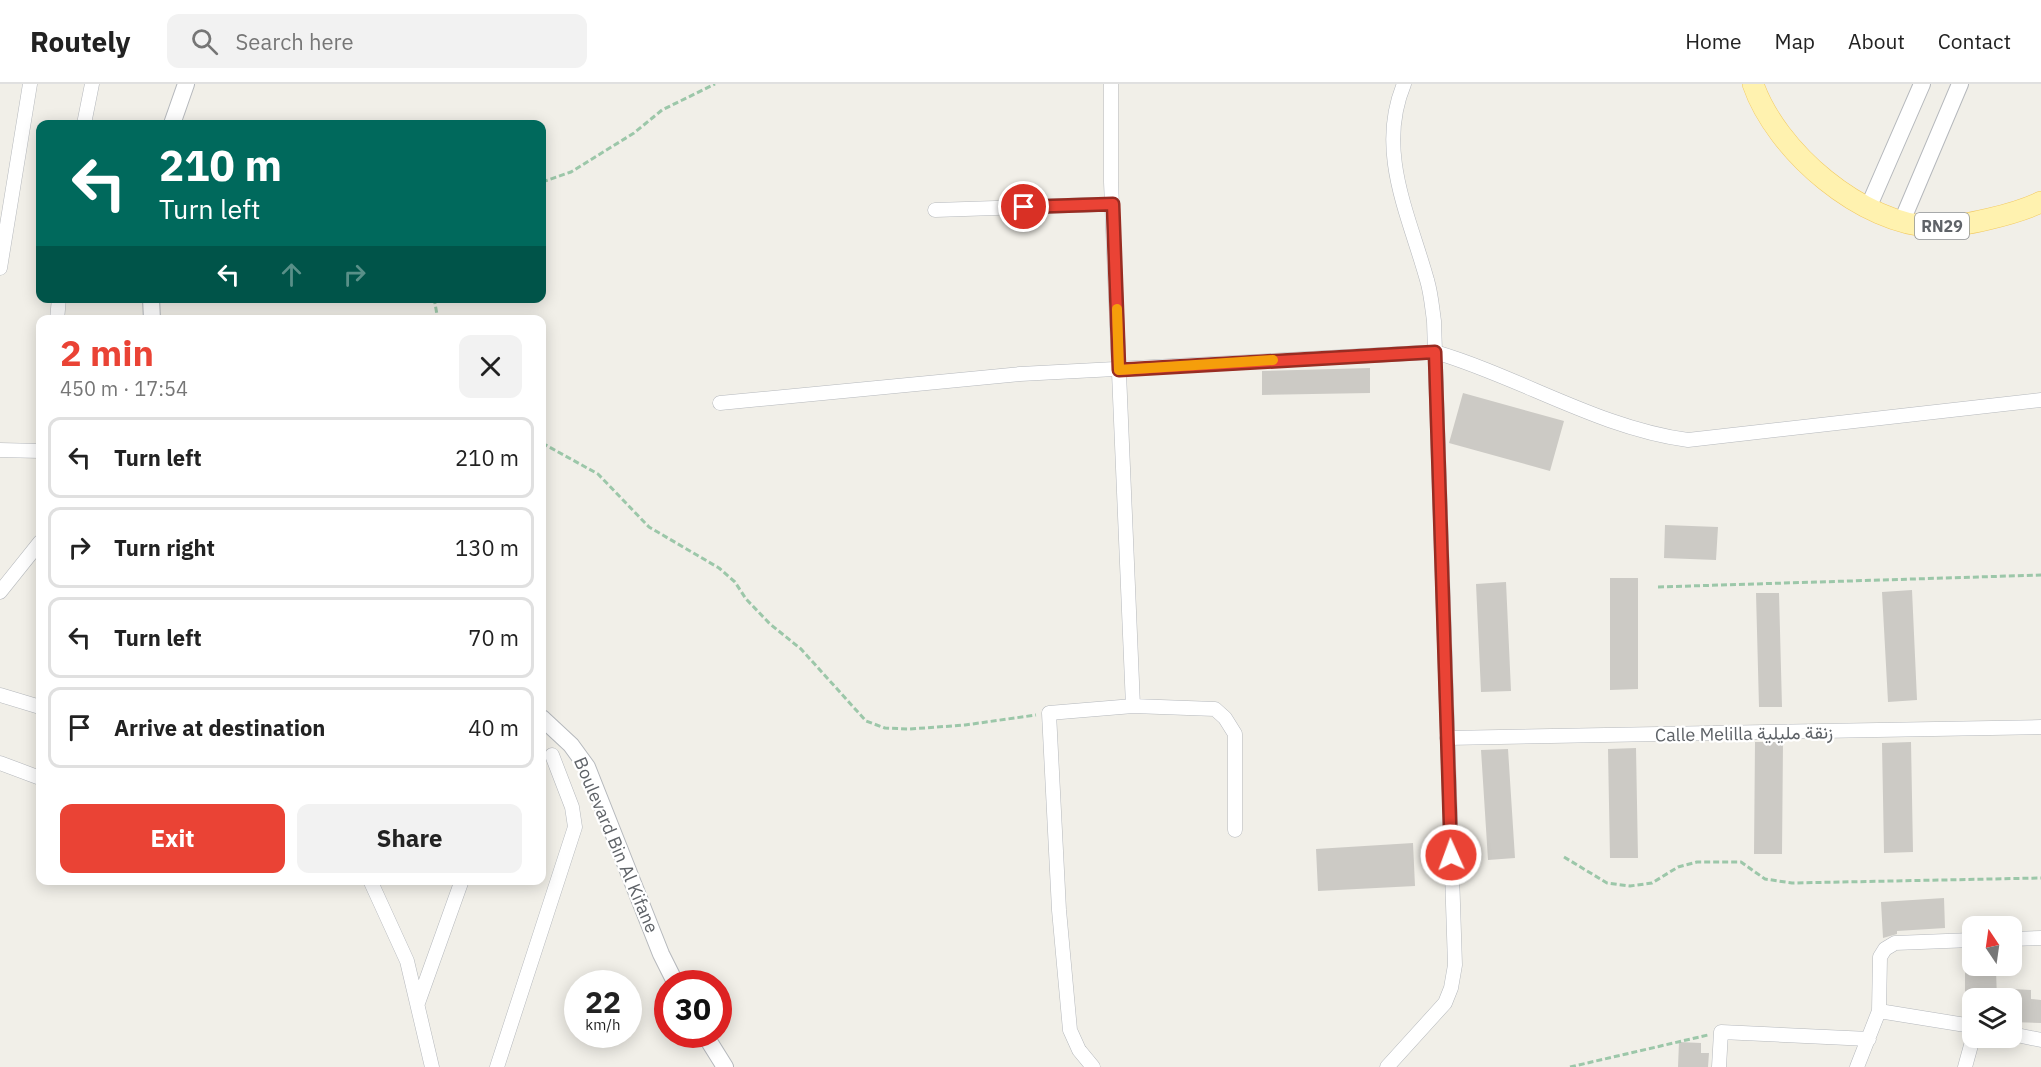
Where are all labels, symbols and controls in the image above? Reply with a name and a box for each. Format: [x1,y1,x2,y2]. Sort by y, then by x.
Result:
search box [167,14,587,68]
text: Routely [30,23,131,60]
icon: search [188,25,221,58]
text: Search here [236,27,354,56]
text: Home [1685,27,1742,55]
text: Map [1775,27,1815,55]
text: About [1848,27,1905,55]
text: Contact [1938,27,2011,55]
text: 210 m [159,138,282,193]
icon: left [60,144,138,222]
pin [998,181,1049,232]
icon: arrive [1007,190,1040,223]
text: Turn left [159,191,260,226]
road number: RN29 [1915,213,1969,239]
icon: left [212,258,245,291]
icon: ahead [275,258,308,291]
icon: right [338,258,371,291]
text: 2 min [60,329,154,376]
button: close [459,335,522,398]
text: 450 m · 17:54 [60,375,188,402]
icon: left [63,441,96,474]
text: Turn left [114,443,202,472]
text: 210 m [455,443,519,472]
icon: right [63,531,96,564]
text: Turn right [114,533,215,562]
text: 130 m [455,533,519,562]
icon: left [63,621,96,654]
text: Turn left [114,623,202,652]
text: 70 m [468,623,519,652]
icon: arrive [63,711,96,744]
text: Arrive at destination [114,713,325,742]
text: 40 m [468,713,519,742]
street label: Calle Melilla زنقة مليلية [1655,720,1833,747]
street label: Boulevard Bin Al Kifane [569,753,664,936]
button: Exit [60,804,285,873]
button: Share [297,804,522,873]
position arrow [1419,823,1483,887]
north arrow [1962,916,2022,976]
map controls [1962,916,2022,1048]
speed limit sign: 30 [654,970,732,1048]
text: 22 [585,982,621,1021]
button: layers [1962,988,2022,1048]
text: km/h [585,1015,621,1034]

